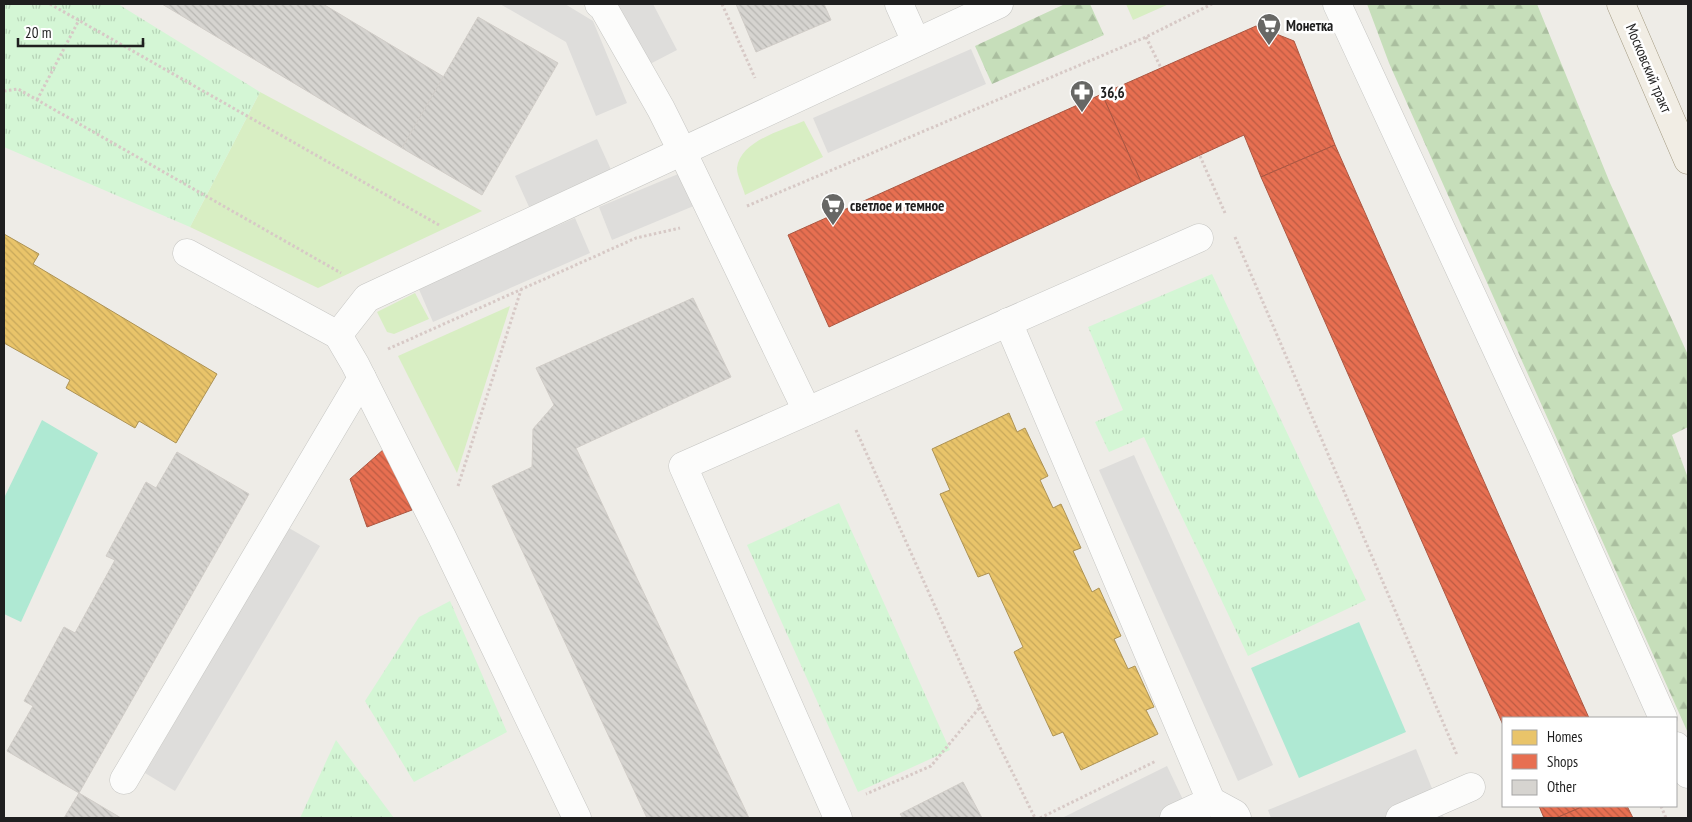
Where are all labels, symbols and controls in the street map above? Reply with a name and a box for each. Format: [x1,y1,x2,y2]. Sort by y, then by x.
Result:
supermarket icon: Монетка [1256,12,1282,46]
scale bar [18,15,142,47]
place label: Монетка [1286,16,1333,35]
street label: Московский тракт [1622,21,1676,116]
text: 20 m [25,23,51,42]
pharmacy icon: 36,6 [1069,79,1095,113]
place label: 36,6 [1100,83,1125,102]
supermarket icon: светлое и темное [820,192,846,226]
place label: светлое и темное [850,196,945,215]
legend [1502,717,1677,807]
text: Homes [1547,727,1583,746]
text: Shops [1547,752,1578,771]
text: Other [1547,777,1577,796]

